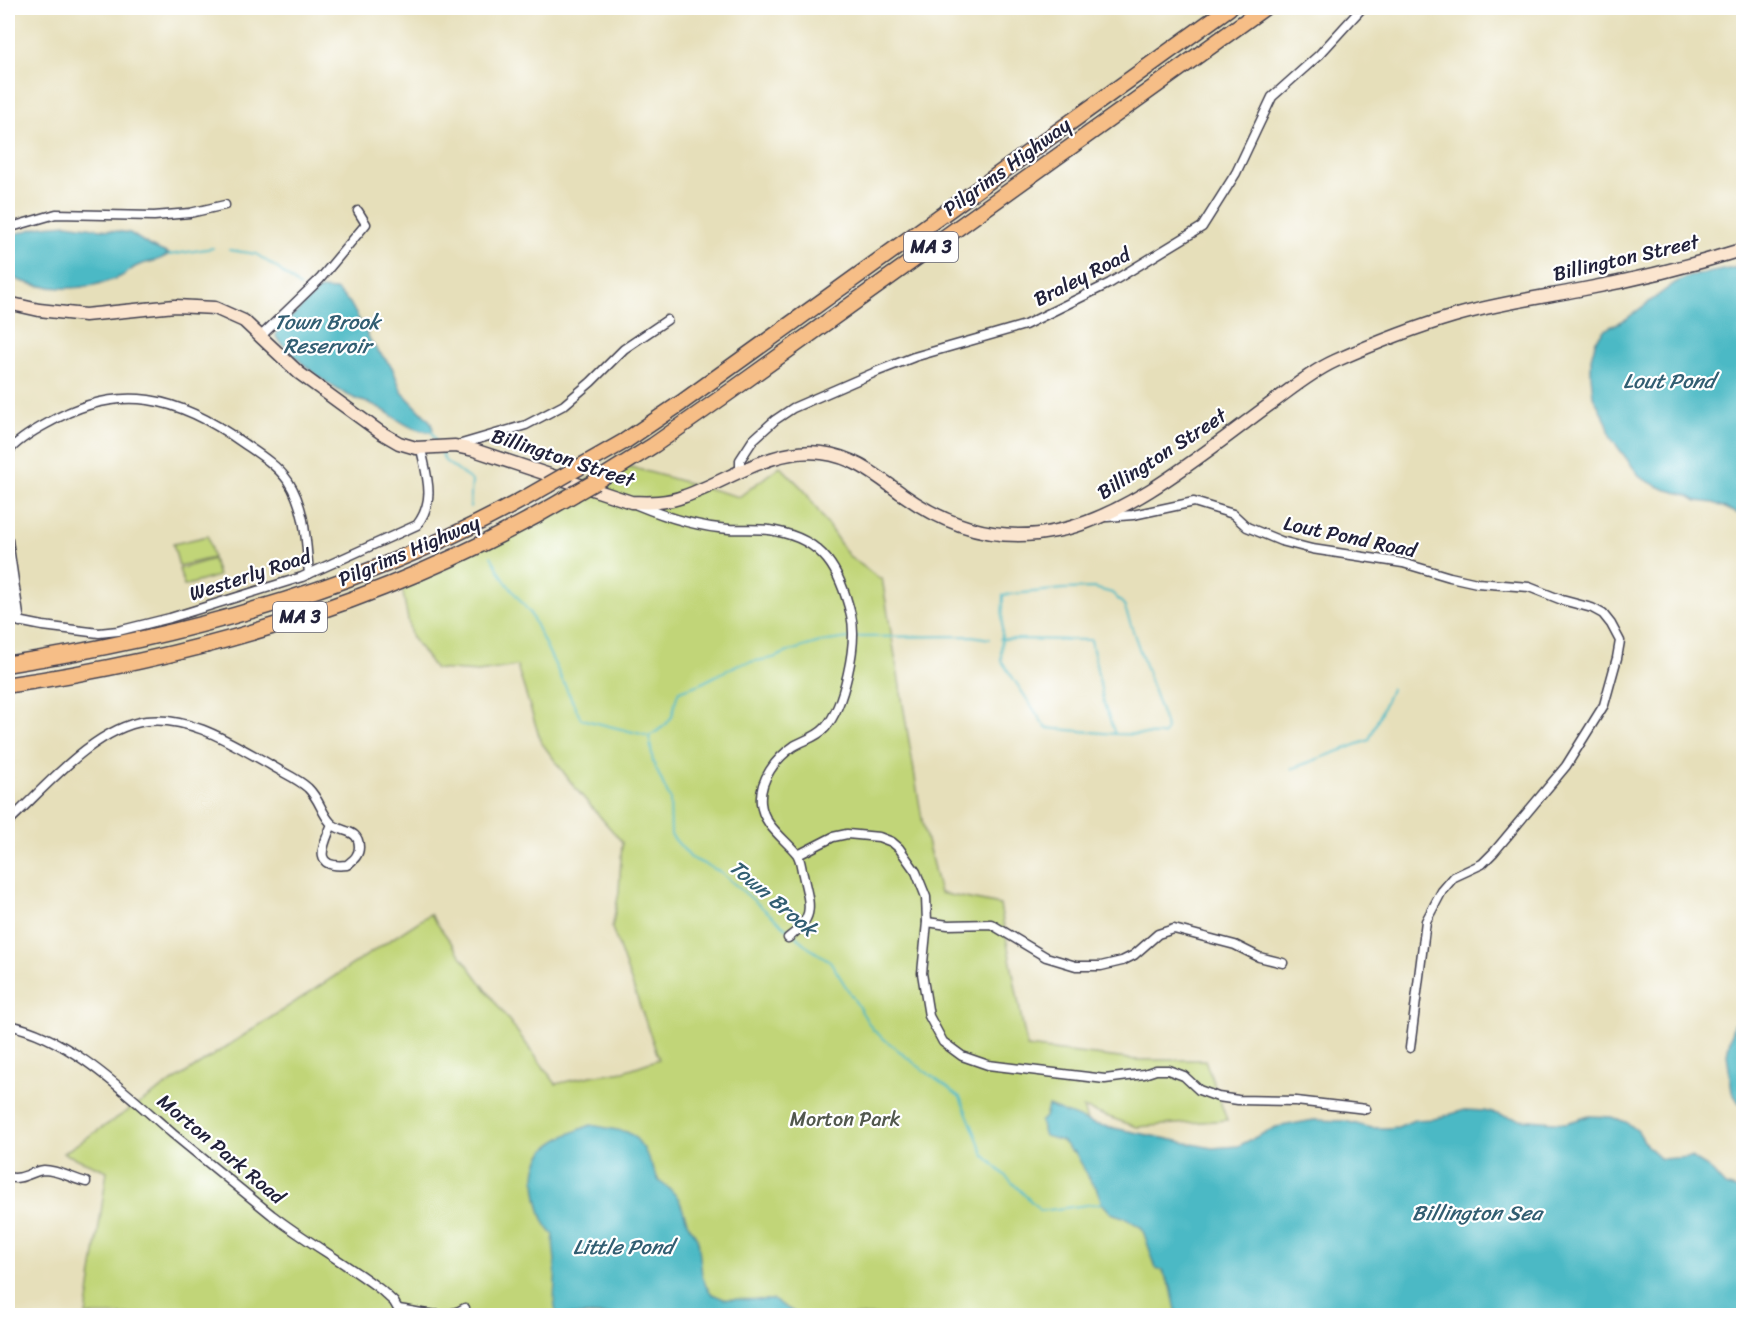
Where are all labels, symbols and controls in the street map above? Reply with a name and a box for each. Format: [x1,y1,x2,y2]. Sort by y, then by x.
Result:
street label: Pilgrims Highway [936,108,1079,226]
street label: Billington Street [1550,224,1703,292]
road number: MA 3 [904,232,958,262]
street label: Braley Road [1027,237,1138,316]
water label: Town Brook Reservoir [274,303,383,365]
water label: Lout Pond [1623,362,1721,400]
street label: Billington Street [1090,398,1235,509]
street label: Billington Street [487,418,640,498]
street label: Pilgrims Highway [333,505,486,597]
street label: Lout Pond Road [1280,506,1421,568]
street label: Westerly Road [185,538,317,611]
road number: MA 3 [273,602,327,632]
water label: Town Brook [720,849,828,948]
street label: Morton Park Road [149,1085,294,1214]
park label: Morton Park [790,1102,901,1137]
water label: Billington Sea [1412,1194,1544,1232]
water label: Little Pond [573,1228,679,1266]

